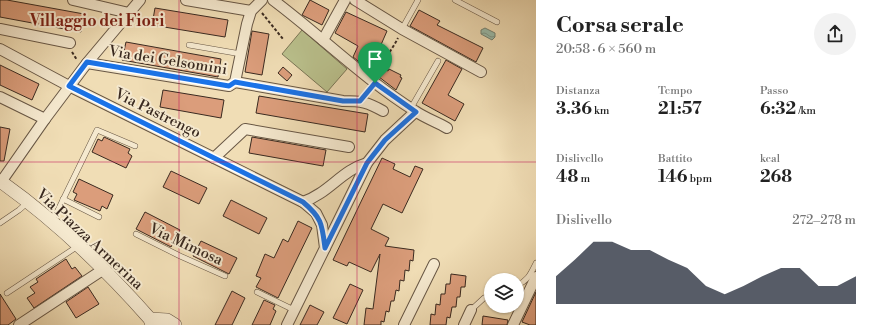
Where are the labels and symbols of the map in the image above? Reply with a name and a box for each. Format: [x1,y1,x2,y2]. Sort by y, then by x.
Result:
district label: Villaggio dei Fiori [29,11,164,31]
street label: Via dei Gelsomini [106,42,229,79]
pin [358,42,392,83]
street label: Via Pastrengo [111,84,204,143]
street label: Via Piazza Armerina [31,184,147,294]
street label: Via Mimosa [145,219,226,270]

